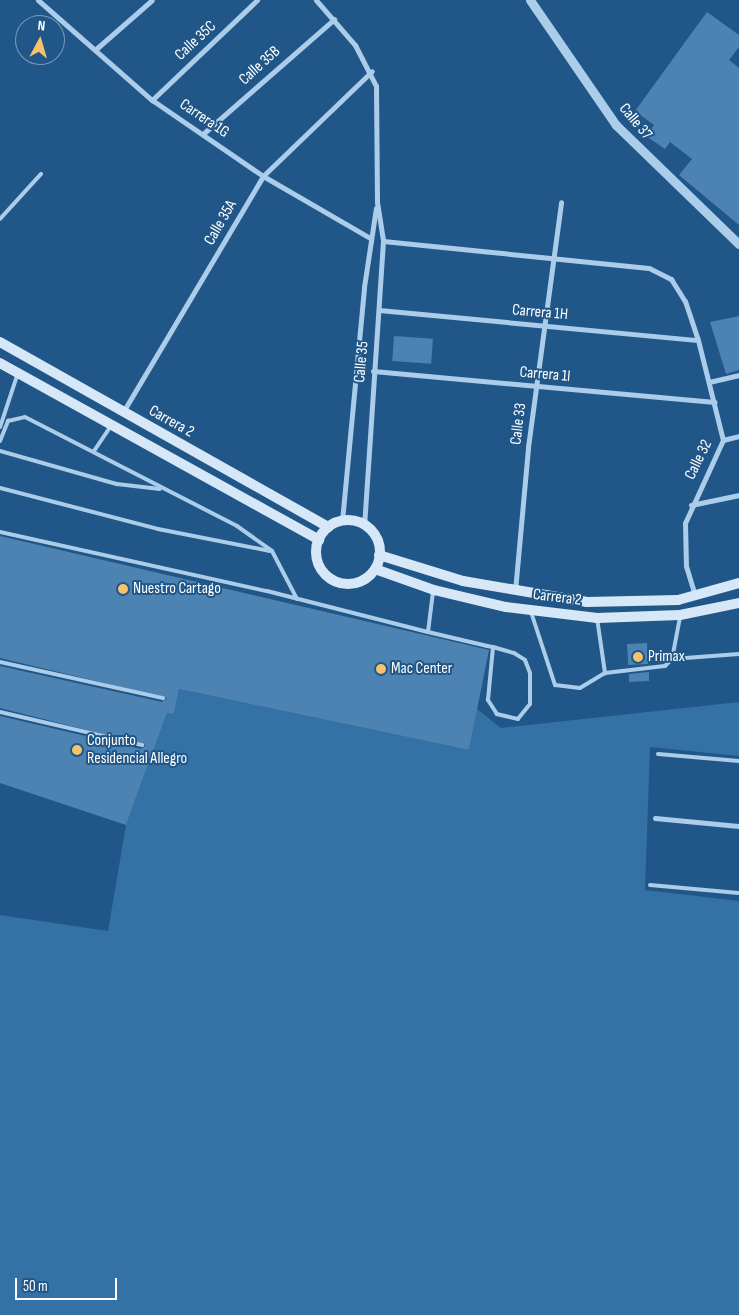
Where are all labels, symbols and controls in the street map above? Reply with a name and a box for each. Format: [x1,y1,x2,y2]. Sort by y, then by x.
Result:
north arrow [15,15,65,65]
text: N [37,17,46,34]
street label: Calle 35C [171,17,221,65]
street label: Calle 35B [235,43,285,89]
street label: Carrera 1G [176,95,232,143]
street label: Calle 37 [614,100,656,144]
street label: Calle 35A [201,197,241,249]
street label: Carrera 1H [511,301,569,325]
street label: Calle 35 [351,340,373,384]
street label: Carrera 1I [519,363,571,387]
street label: Carrera 2 [145,402,197,442]
street label: Calle 33 [507,402,531,446]
street label: Calle 32 [681,437,717,483]
place label: Nuestro Cartago [133,579,221,599]
marker: Nuestro Cartago [117,583,129,595]
street label: Carrera 2 [532,586,582,610]
place label: Primax [648,647,685,667]
marker: Primax [632,651,644,663]
place label: Mac Center [391,659,452,679]
marker: Mac Center [375,663,387,675]
place label: Conjunto Residencial Allegro [87,731,187,769]
marker: Conjunto Residencial Allegro [71,744,83,756]
scale bar [18,1268,120,1300]
text: 50 m [23,1277,48,1296]

